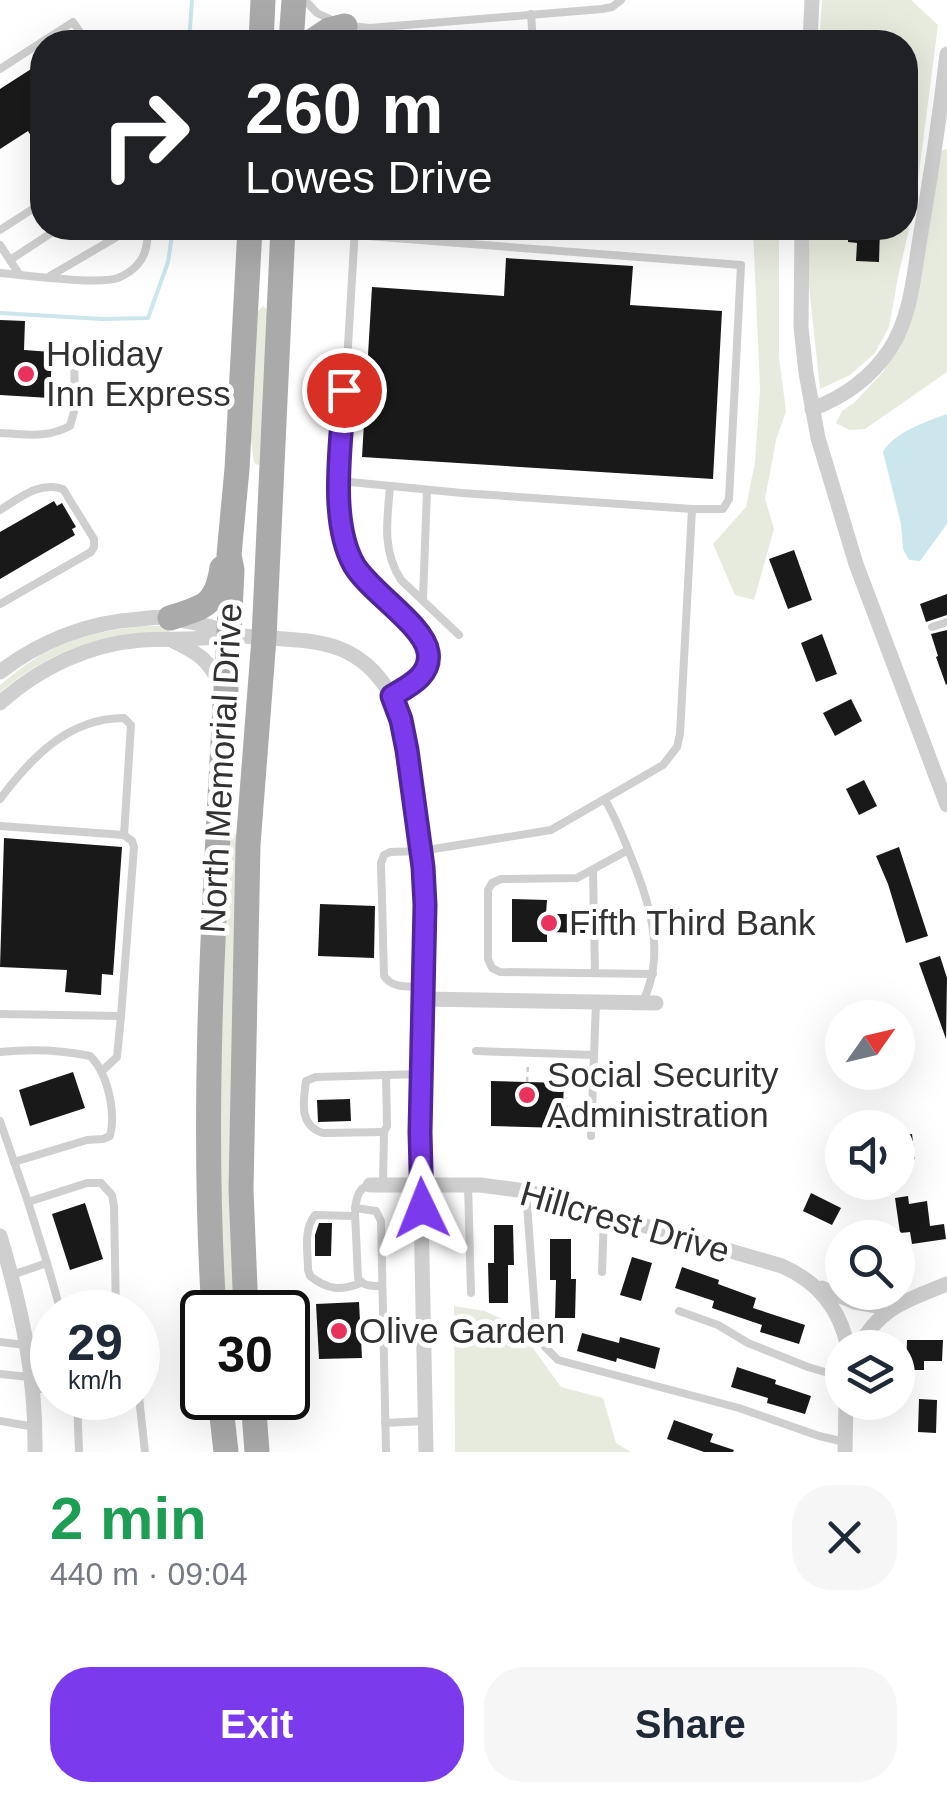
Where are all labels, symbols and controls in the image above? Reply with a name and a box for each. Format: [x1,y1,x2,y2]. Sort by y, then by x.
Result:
icon: right [80,70,210,200]
text: 260 m [245,70,443,148]
text: Lowes Drive [245,152,493,203]
place label: Holiday Inn Express [46,334,231,413]
pin [302,348,387,433]
marker: Holiday Inn Express [15,363,37,385]
icon: arrive [317,363,372,418]
street label: North Memorial Drive [192,602,249,934]
place label: Fifth Third Bank [569,903,816,942]
marker: Fifth Third Bank [538,912,560,934]
north arrow [825,1000,915,1090]
map controls [825,1000,915,1420]
place label: Social Security Administration [547,1055,779,1134]
marker: Social Security Administration [516,1084,538,1106]
button: sound [825,1110,915,1200]
position arrow [370,1156,474,1260]
street label: Hillcrest Drive [516,1173,734,1270]
button: search [825,1220,915,1310]
speed limit sign: 30 [180,1290,310,1420]
place label: Olive Garden [359,1311,565,1350]
text: 29 [67,1315,123,1371]
marker: Olive Garden [328,1320,350,1342]
button: layers [825,1330,915,1420]
text: km/h [68,1366,122,1394]
text: 2 min [50,1485,207,1552]
button: close [792,1485,897,1590]
text: 440 m · 09:04 [50,1556,247,1592]
button: Exit [50,1667,464,1782]
button: Share [484,1667,897,1782]

